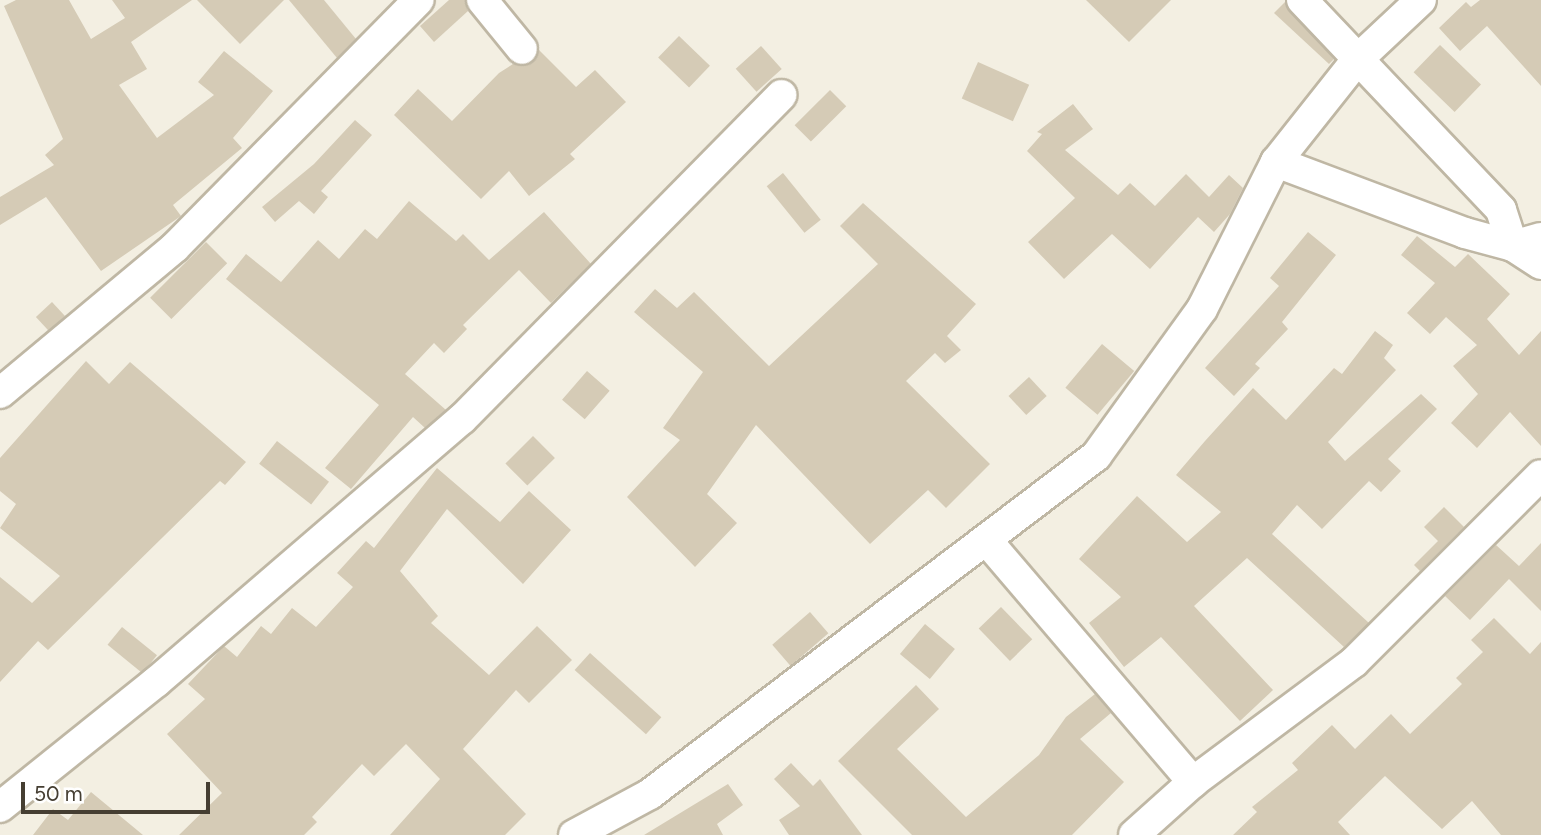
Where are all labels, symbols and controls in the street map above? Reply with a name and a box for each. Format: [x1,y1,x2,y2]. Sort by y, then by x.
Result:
scale bar [24,768,214,812]
text: 50 m [34,781,83,806]

